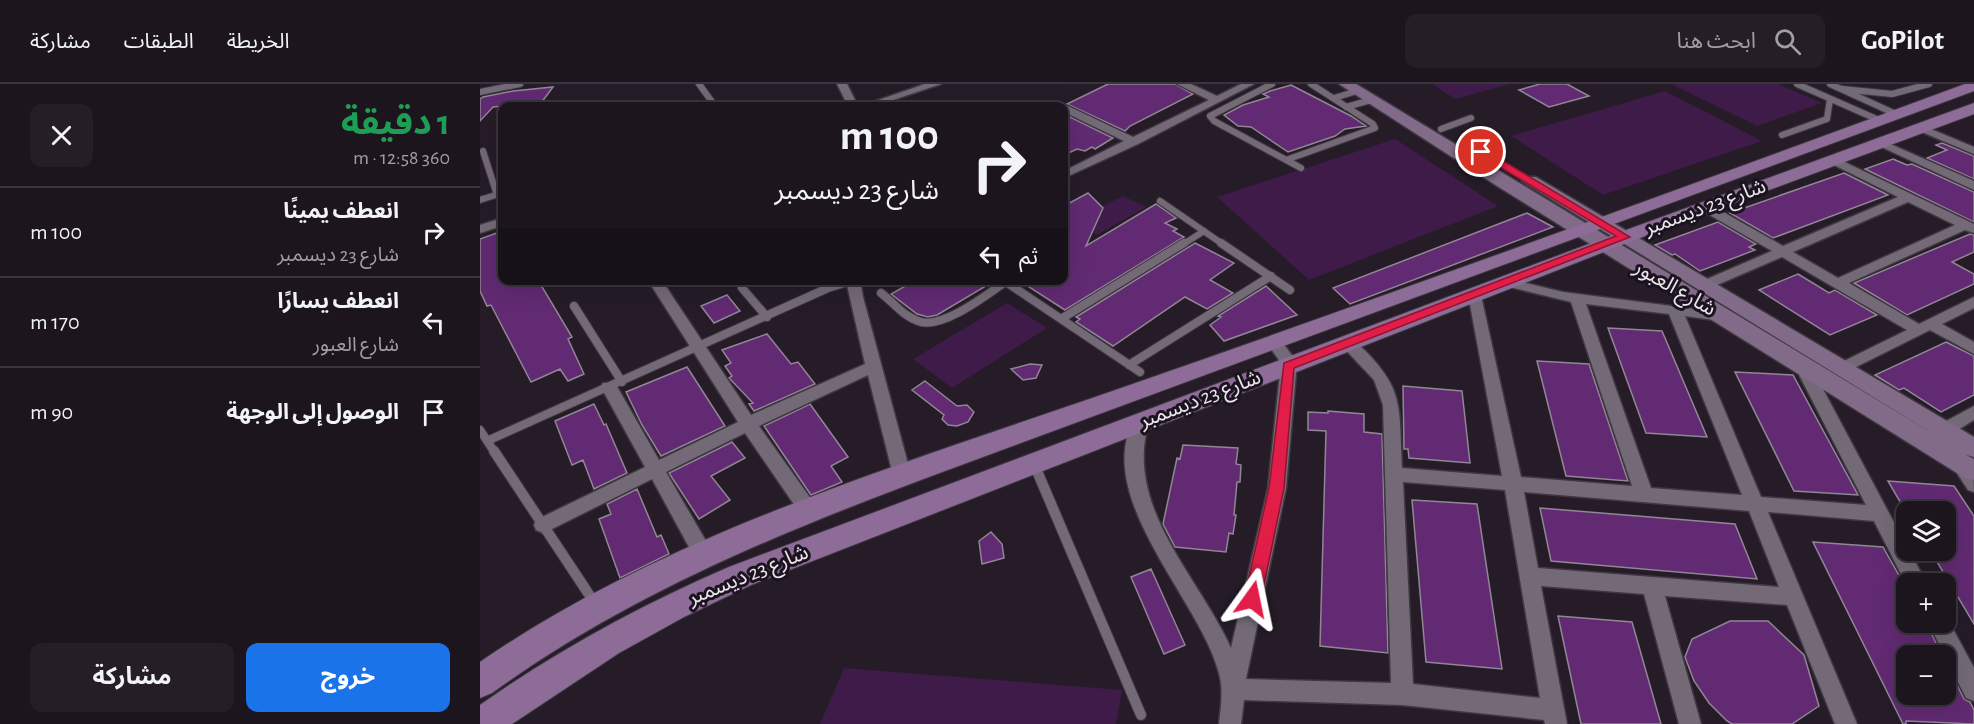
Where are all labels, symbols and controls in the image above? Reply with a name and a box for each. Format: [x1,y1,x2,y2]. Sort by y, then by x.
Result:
search box [1405,14,1825,68]
icon: search [1771,25,1804,58]
text: GoPilot [1861,27,1944,55]
text: ابحث هنا [1677,30,1756,52]
text: مشاركة [30,31,91,52]
text: الطبقات [124,31,194,52]
text: الخريطة [227,31,290,52]
button: close [30,104,93,167]
text: 1 دقيقة [341,105,450,141]
text: 100 m [840,115,939,157]
icon: right [960,126,1038,204]
pin [1455,126,1506,177]
icon: arrive [1464,135,1497,168]
text: 360 m · 12:58 [353,148,450,168]
street label: شارع 23 ديسمبر [1640,175,1770,243]
text: شارع 23 ديسمبر [775,177,939,204]
text: انعطف يمينًا [283,200,399,222]
icon: right [417,216,450,249]
text: 100 m [30,221,82,243]
icon: left [974,240,1007,273]
text: شارع 23 ديسمبر [277,245,399,265]
text: ثم [1019,246,1038,268]
street label: شارع العبور [1628,256,1719,323]
text: انعطف يسارًا [277,290,399,312]
icon: left [417,306,450,339]
text: 170 m [30,311,80,333]
text: شارع العبور [313,335,399,355]
street label: شارع 23 ديسمبر [1136,366,1265,436]
icon: arrive [417,396,450,429]
text: 90 m [30,401,73,423]
text: الوصول إلى الوجهة [226,401,399,423]
map controls [1896,501,1956,705]
button: layers [1896,501,1956,561]
street label: شارع 23 ديسمبر [684,541,813,613]
position arrow [1220,567,1284,631]
button: + [1896,573,1956,633]
button: مشاركة [30,643,234,712]
button: خروج [246,643,450,712]
button: − [1896,645,1956,705]

